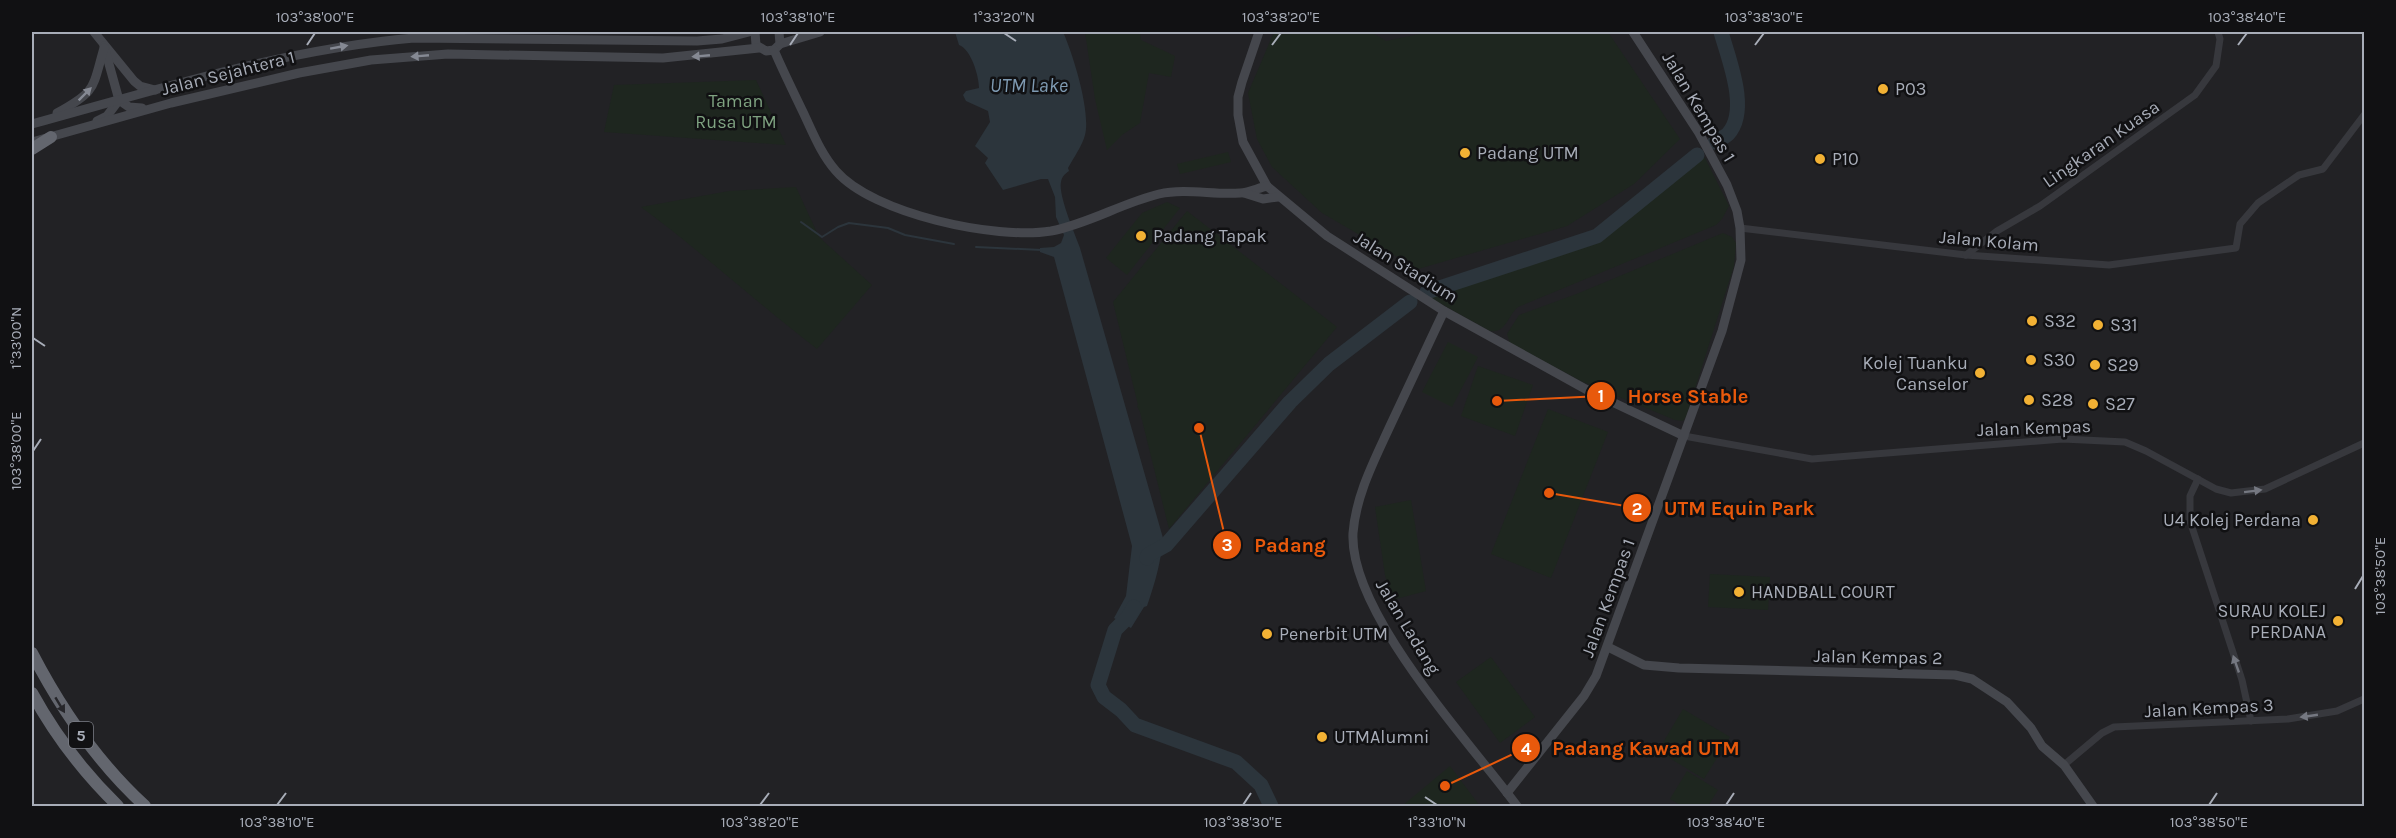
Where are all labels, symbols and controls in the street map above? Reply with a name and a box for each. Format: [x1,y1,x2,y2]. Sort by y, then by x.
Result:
text: 103°38'00"E [276,8,354,26]
text: 103°38'10"E [761,8,835,26]
text: 1°33'20"N [973,8,1035,26]
text: 103°38'20"E [1242,8,1320,26]
text: 103°38'30"E [1725,8,1803,26]
text: 103°38'40"E [2208,8,2286,26]
one-way arrow [330,42,349,51]
street label: Jalan Sejahtera 1 [159,46,297,100]
street label: Jalan Kempas 1 [1658,48,1740,166]
one-way arrow [411,51,430,61]
one-way arrow [691,51,710,60]
water label: UTM Lake [990,74,1068,97]
place label: P03 [1895,78,1926,100]
marker: P03 [1876,82,1890,96]
one-way arrow [78,87,92,101]
park label: Taman Rusa UTM [695,90,777,133]
street label: Lingkaran Kuasa [2038,96,2164,192]
place label: Padang UTM [1477,142,1579,164]
marker: Padang UTM [1458,146,1472,160]
place label: P10 [1832,148,1859,170]
marker: P10 [1813,152,1827,166]
place label: Padang Tapak [1153,225,1267,247]
street label: Jalan Stadium [1350,226,1462,308]
street label: Jalan Kolam [1938,226,2040,256]
marker: Padang Tapak [1134,229,1148,243]
text: 1°33'00"N [7,307,25,369]
place label: S32 [2044,310,2076,332]
marker: S32 [2025,314,2039,328]
place label: S31 [2110,314,2137,336]
marker: S31 [2091,318,2105,332]
place label: S30 [2043,349,2075,371]
place label: Kolej Tuanku Canselor [1863,352,1968,395]
marker: S30 [2024,353,2038,367]
place label: S29 [2107,354,2139,376]
marker: S29 [2088,358,2102,372]
marker: Kolej Tuanku Canselor [1973,366,1987,380]
callout: Horse Stable [1586,377,1760,415]
text: 1 [1598,385,1604,407]
text: Horse Stable [1628,385,1748,408]
place label: S28 [2041,389,2073,411]
marker: S28 [2022,393,2036,407]
place label: S27 [2105,393,2135,415]
marker: S27 [2086,397,2100,411]
text: 103°38'00"E [7,412,25,490]
street label: Jalan Kempas [1977,415,2091,441]
one-way arrow [2244,486,2263,496]
callout: UTM Equin Park [1622,489,1826,527]
text: UTM Equin Park [1664,497,1814,520]
text: 2 [1632,498,1642,520]
place label: U4 Kolej Perdana [2163,509,2301,531]
marker: U4 Kolej Perdana [2306,513,2320,527]
callout: Padang [1212,526,1337,564]
text: 3 [1221,534,1233,556]
text: Padang [1254,534,1326,557]
street label: Jalan Kempas 1 [1576,536,1640,660]
text: 103°38'50"E [2371,537,2389,615]
street label: Jalan Ladang [1371,575,1445,679]
place label: HANDBALL COURT [1751,581,1895,603]
marker: HANDBALL COURT [1732,585,1746,599]
place label: SURAU KOLEJ PERDANA [2218,600,2326,643]
marker: SURAU KOLEJ PERDANA [2331,614,2345,628]
place label: Penerbit UTM [1279,623,1388,645]
marker: Penerbit UTM [1260,627,1274,641]
street label: Jalan Kempas 2 [1813,645,1943,669]
one-way arrow [2231,655,2241,673]
street label: Jalan Kempas 3 [2144,694,2274,722]
one-way arrow [54,697,65,713]
one-way arrow [2300,712,2319,721]
road number: 5 [69,722,93,748]
place label: UTMAlumni [1334,726,1429,748]
callout: Padang Kawad UTM [1511,729,1752,767]
marker: UTMAlumni [1315,730,1329,744]
text: Padang Kawad UTM [1552,737,1740,760]
text: 4 [1521,738,1532,760]
text: 103°38'10"E [240,813,314,831]
text: 103°38'20"E [721,813,799,831]
text: 103°38'30"E [1204,813,1282,831]
text: 1°33'10"N [1408,813,1466,831]
text: 103°38'40"E [1687,813,1765,831]
text: 103°38'50"E [2170,813,2248,831]

